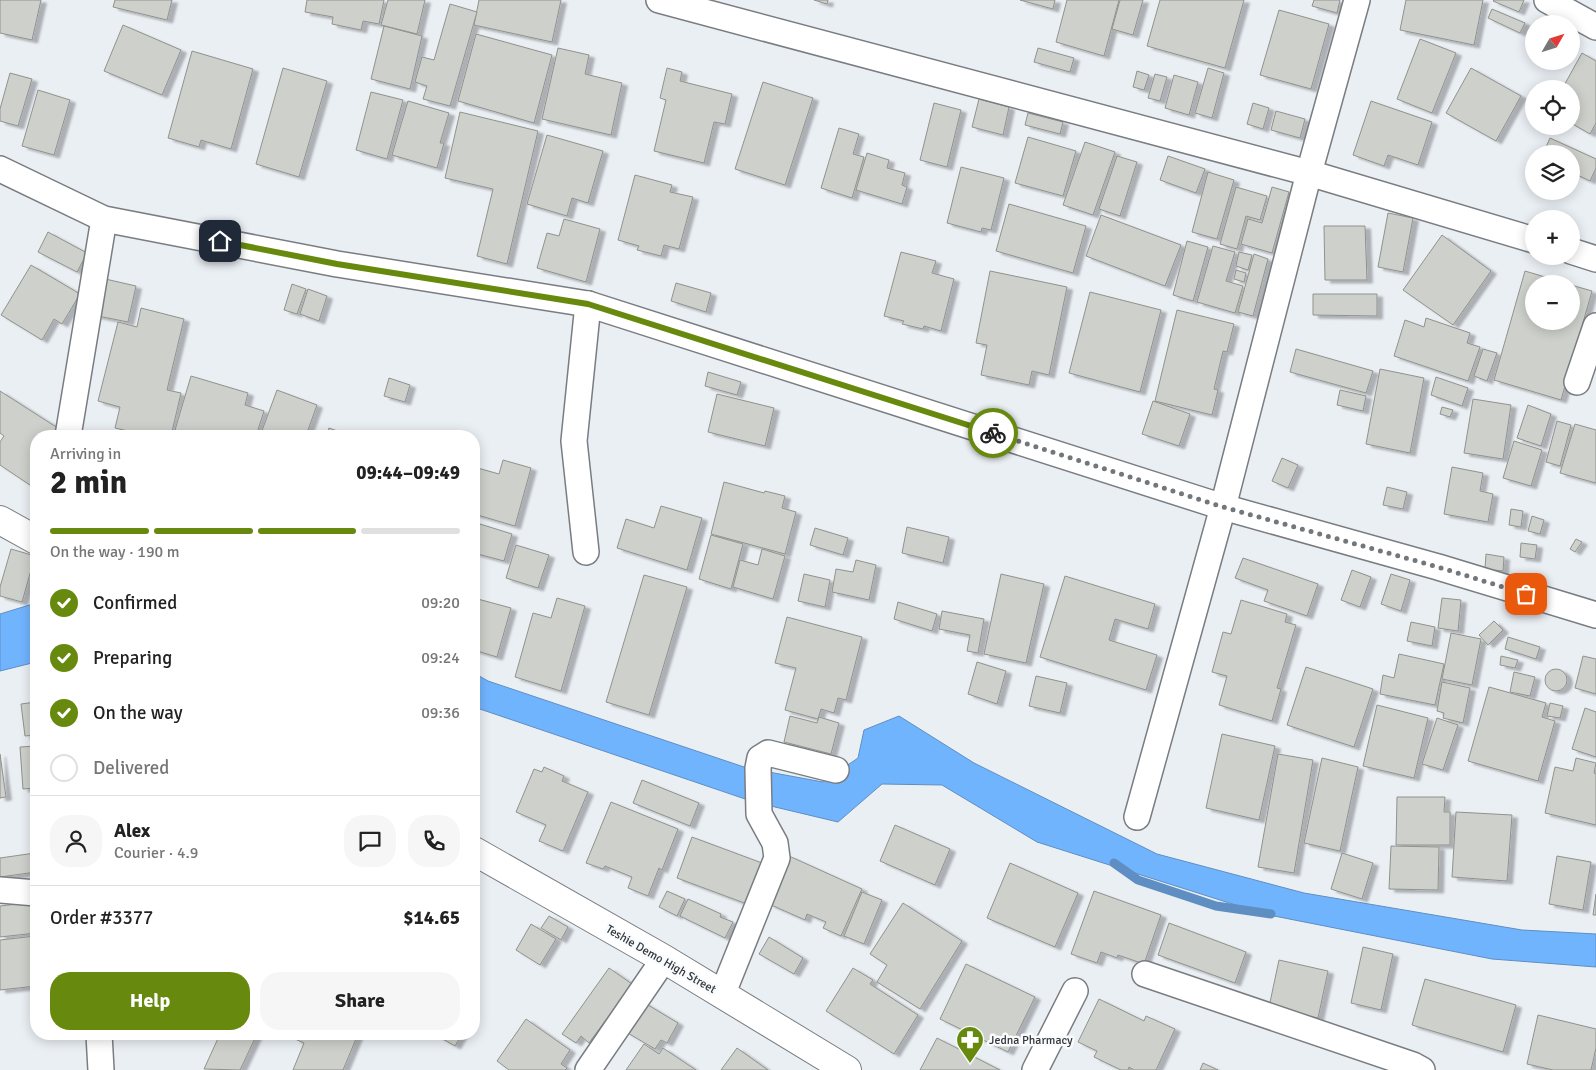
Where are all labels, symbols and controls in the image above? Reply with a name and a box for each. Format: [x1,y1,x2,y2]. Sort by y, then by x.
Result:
north arrow [1525,15,1580,70]
map controls [1525,15,1580,330]
button: locate [1525,80,1580,135]
button: layers [1525,145,1580,200]
button: + [1525,210,1580,265]
pin [199,220,241,262]
icon: home [206,227,234,255]
button: − [1525,275,1580,330]
courier [968,408,1018,458]
icon: bike [979,419,1007,447]
text: Arriving in [50,444,121,464]
text: 09:44–09:49 [356,461,460,485]
text: 2 min [50,463,127,502]
text: On the way · 190 m [50,542,180,562]
pin [1505,573,1547,615]
icon: bag [1512,580,1540,608]
icon: check [50,589,78,617]
text: Confirmed [93,591,177,615]
text: 09:20 [421,593,460,613]
icon: check [50,644,78,672]
text: Preparing [93,646,172,670]
text: 09:24 [421,648,460,668]
icon: check [50,699,78,727]
text: On the way [93,701,183,725]
text: 09:36 [421,703,460,723]
text: Delivered [93,756,169,780]
button: person [50,815,102,867]
button: chat [344,815,396,867]
button: phone [408,815,460,867]
text: Alex [114,819,150,843]
text: Courier · 4.9 [114,843,198,863]
text: Order #3377 [50,906,153,930]
text: $14.65 [403,906,460,930]
street label: Teshie Demo High Street [603,922,719,997]
button: Help [50,972,250,1030]
button: Share [260,972,460,1030]
pharmacy icon: Jedna Pharmacy [955,1025,985,1064]
place label: Jedna Pharmacy [989,1033,1073,1048]

